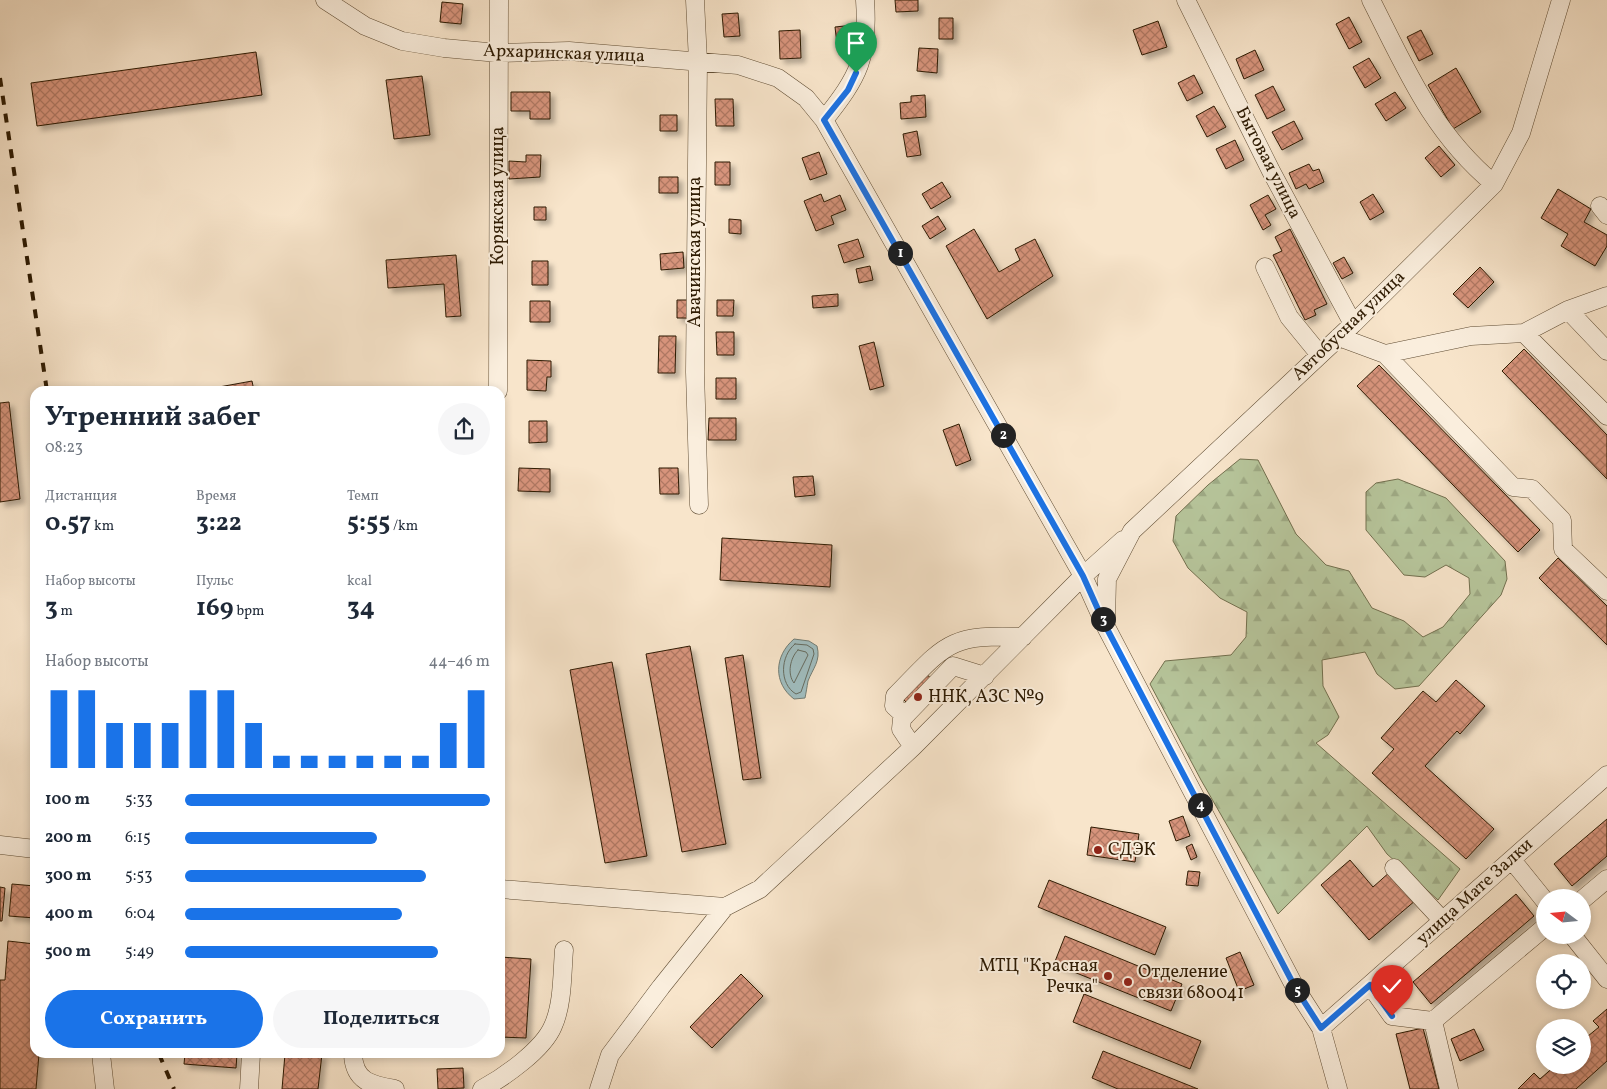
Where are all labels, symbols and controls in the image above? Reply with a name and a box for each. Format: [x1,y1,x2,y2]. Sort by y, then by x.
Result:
pin [835,22,877,73]
icon: arrive [842,29,870,57]
street label: Архаринская улица [483,39,645,69]
street label: Бытовая улица [1229,103,1307,223]
street label: Корякская улица [486,126,511,266]
street label: Авачинская улица [683,177,708,327]
pin: 1 [888,240,912,266]
text: 1 [898,244,903,263]
street label: Автобусная улица [1287,265,1411,387]
text: Утренний забег [45,398,260,437]
button: share [438,403,490,455]
pin: 2 [990,422,1016,448]
text: 2 [1000,426,1007,445]
text: 08:23 [45,437,83,459]
text: Дистанция [45,487,117,506]
text: Время [196,487,236,506]
text: Темп [347,487,379,506]
text: 0.57 [45,506,91,541]
text: 3:22 [196,506,242,541]
text: 5:55 [347,506,390,541]
text: km [91,517,114,536]
text: /km [390,517,418,536]
text: Набор высоты [45,572,136,591]
text: Пульс [196,572,234,591]
text: kcal [347,572,372,591]
text: 3 [45,591,58,626]
text: 169 [196,591,234,626]
text: 34 [347,591,375,626]
text: m [58,602,73,621]
text: bpm [234,602,264,621]
pin: 3 [1090,606,1116,632]
text: 3 [1100,610,1107,629]
text: Набор высоты [45,651,149,673]
text: 44–46 m [428,651,490,673]
place label: ННК, АЗС №9 [928,685,1044,710]
marker: ННК, АЗС №9 [912,691,924,703]
text: 100 m [45,789,90,811]
text: 5:33 [125,789,153,811]
pin: 4 [1188,792,1212,818]
text: 4 [1196,796,1205,815]
text: 200 m [45,827,92,849]
text: 6:15 [125,827,151,849]
street label: улица Мате Залки [1411,833,1539,951]
place label: СДЭК [1108,838,1156,863]
marker: СДЭК [1092,844,1104,856]
text: 300 m [45,865,91,887]
text: 5:53 [125,865,152,887]
north arrow [1536,889,1591,944]
map controls [1536,889,1591,1074]
text: 400 m [45,903,93,925]
text: 6:04 [125,903,156,925]
text: 500 m [45,941,91,963]
text: 5:49 [125,941,154,963]
place label: МТЦ "Красная Речка" [979,954,1098,1000]
button: locate [1536,954,1591,1009]
place label: Отделение связи 680041 [1138,960,1244,1006]
pin [1371,965,1413,1016]
marker: МТЦ "Красная Речка" [1102,970,1114,982]
icon: check [1378,972,1406,1000]
marker: Отделение связи 680041 [1122,976,1134,988]
pin: 5 [1284,978,1310,1002]
text: 5 [1294,981,1301,1000]
button: Сохранить [45,990,263,1048]
button: Поделиться [273,990,490,1048]
button: layers [1536,1019,1591,1074]

